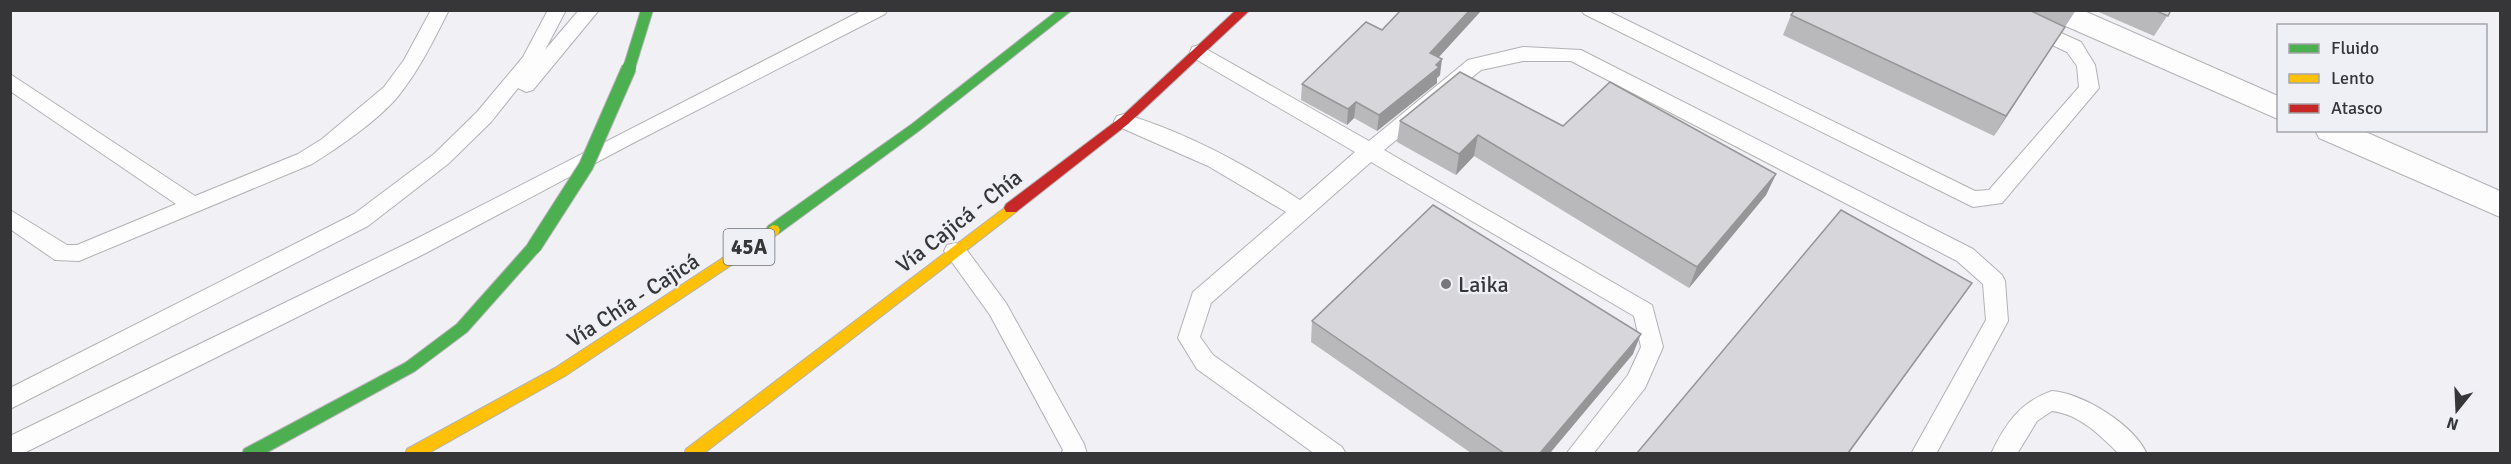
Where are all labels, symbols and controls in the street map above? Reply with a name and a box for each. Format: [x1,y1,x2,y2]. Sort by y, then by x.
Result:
legend [2277,24,2487,132]
text: Fluido [2331,37,2379,59]
text: Lento [2331,67,2374,89]
text: Atasco [2331,97,2383,119]
street label: Vía Cajicá - Chía [891,163,1027,279]
road number: 45A [724,229,774,265]
street label: Vía Chía - Cajicá [562,247,704,353]
place label: Laika [1458,271,1509,298]
marker: Laika [1439,277,1453,291]
north arrow [2427,380,2487,440]
text: N [2444,412,2461,435]

